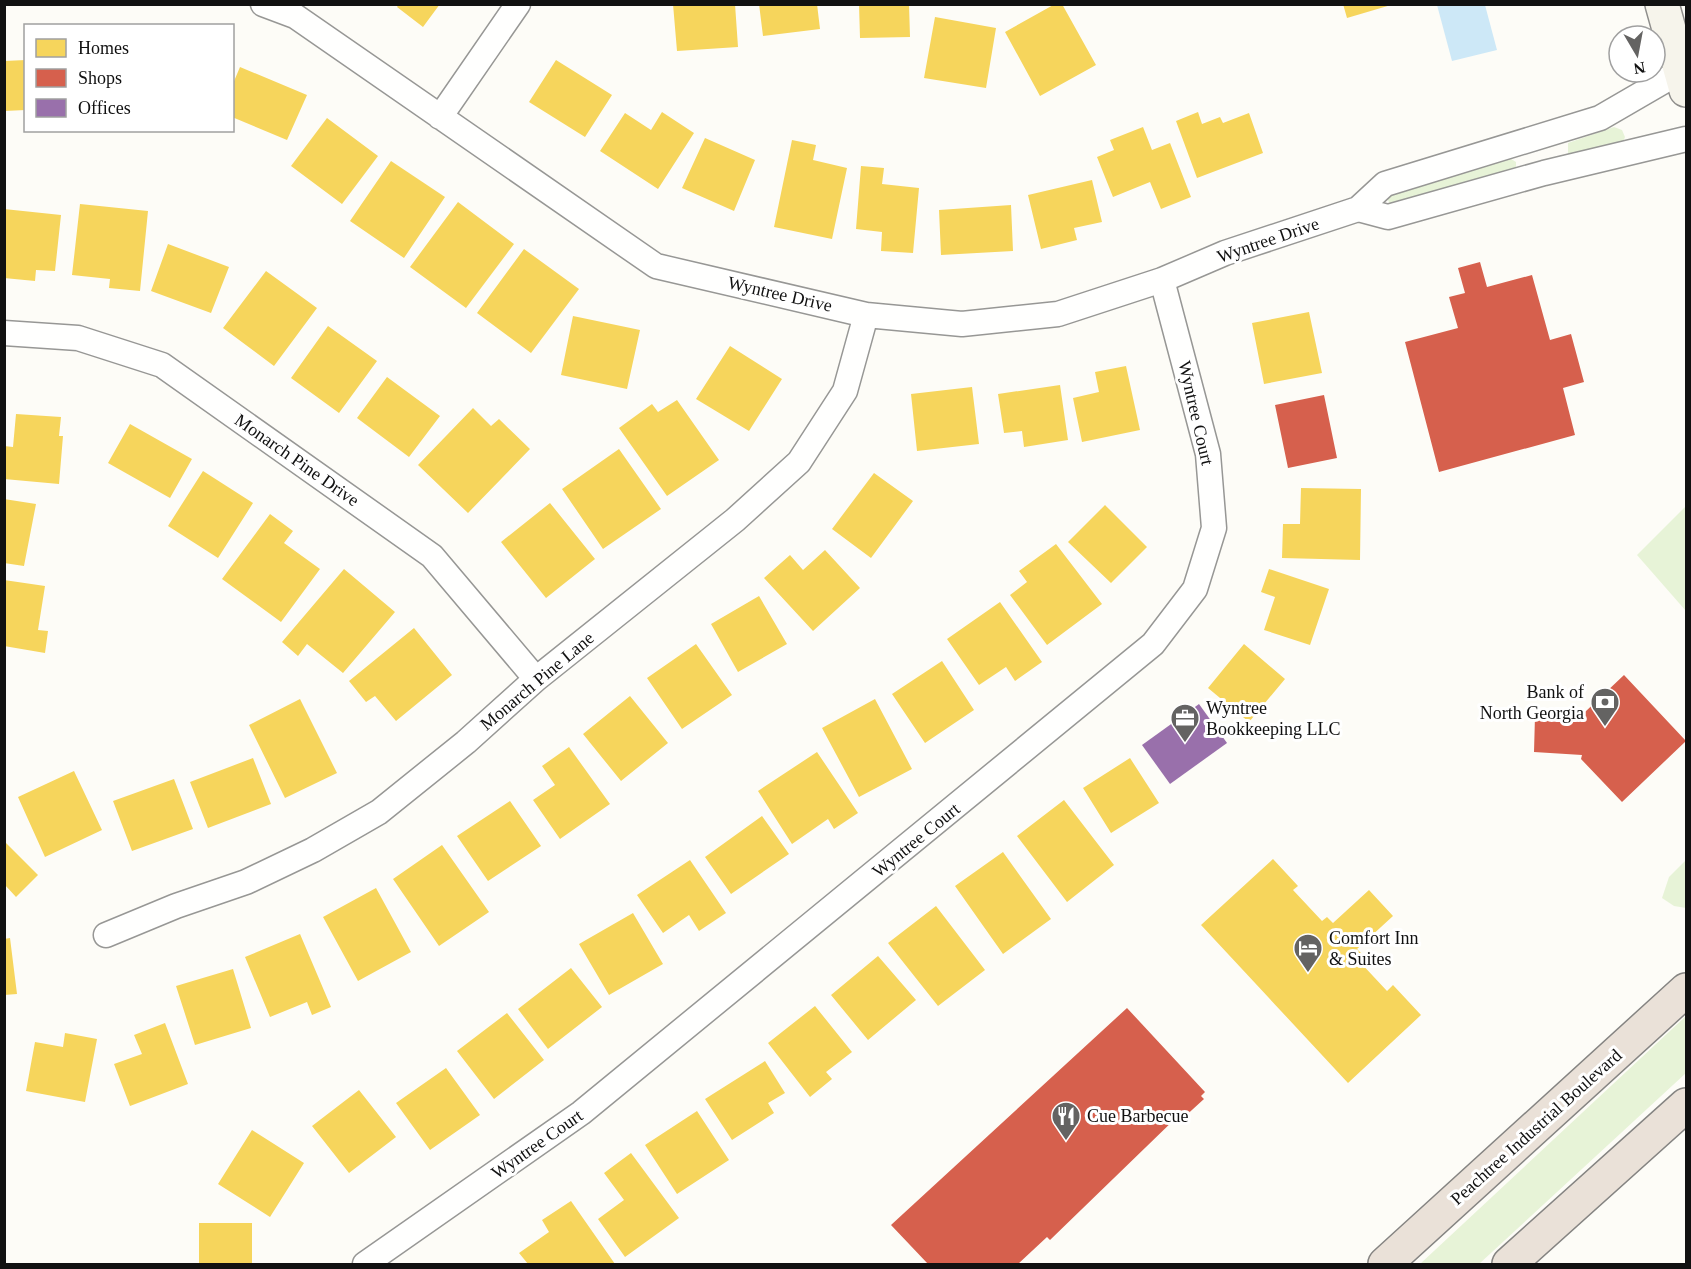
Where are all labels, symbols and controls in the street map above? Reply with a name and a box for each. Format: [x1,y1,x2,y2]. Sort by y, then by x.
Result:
legend [24,24,234,132]
north arrow [1607,24,1667,84]
text: Homes [78,38,129,58]
text: N [1632,59,1647,78]
text: Shops [78,68,122,88]
text: Offices [78,98,131,118]
street label: Wyntree Drive [1214,213,1322,267]
street label: Wyntree Drive [726,272,834,316]
street label: Wyntree Court [1174,359,1218,467]
street label: Monarch Pine Drive [231,410,363,510]
street label: Monarch Pine Lane [476,628,598,734]
place label: Bank of North Georgia [1480,682,1584,723]
bank icon: Bank of North Georgia [1589,686,1621,728]
place label: Wyntree Bookkeeping LLC [1206,698,1340,739]
office icon: Wyntree Bookkeeping LLC [1169,702,1201,744]
street label: Wyntree Court [868,799,964,881]
place label: Comfort Inn & Suites [1329,928,1419,969]
hotel icon: Comfort Inn & Suites [1292,932,1324,974]
street label: Peachtree Industrial Boulevard [1446,1045,1626,1209]
restaurant icon: Cue Barbecue [1050,1100,1082,1142]
street label: Wyntree Court [488,1105,586,1183]
place label: Cue Barbecue [1087,1106,1188,1126]

